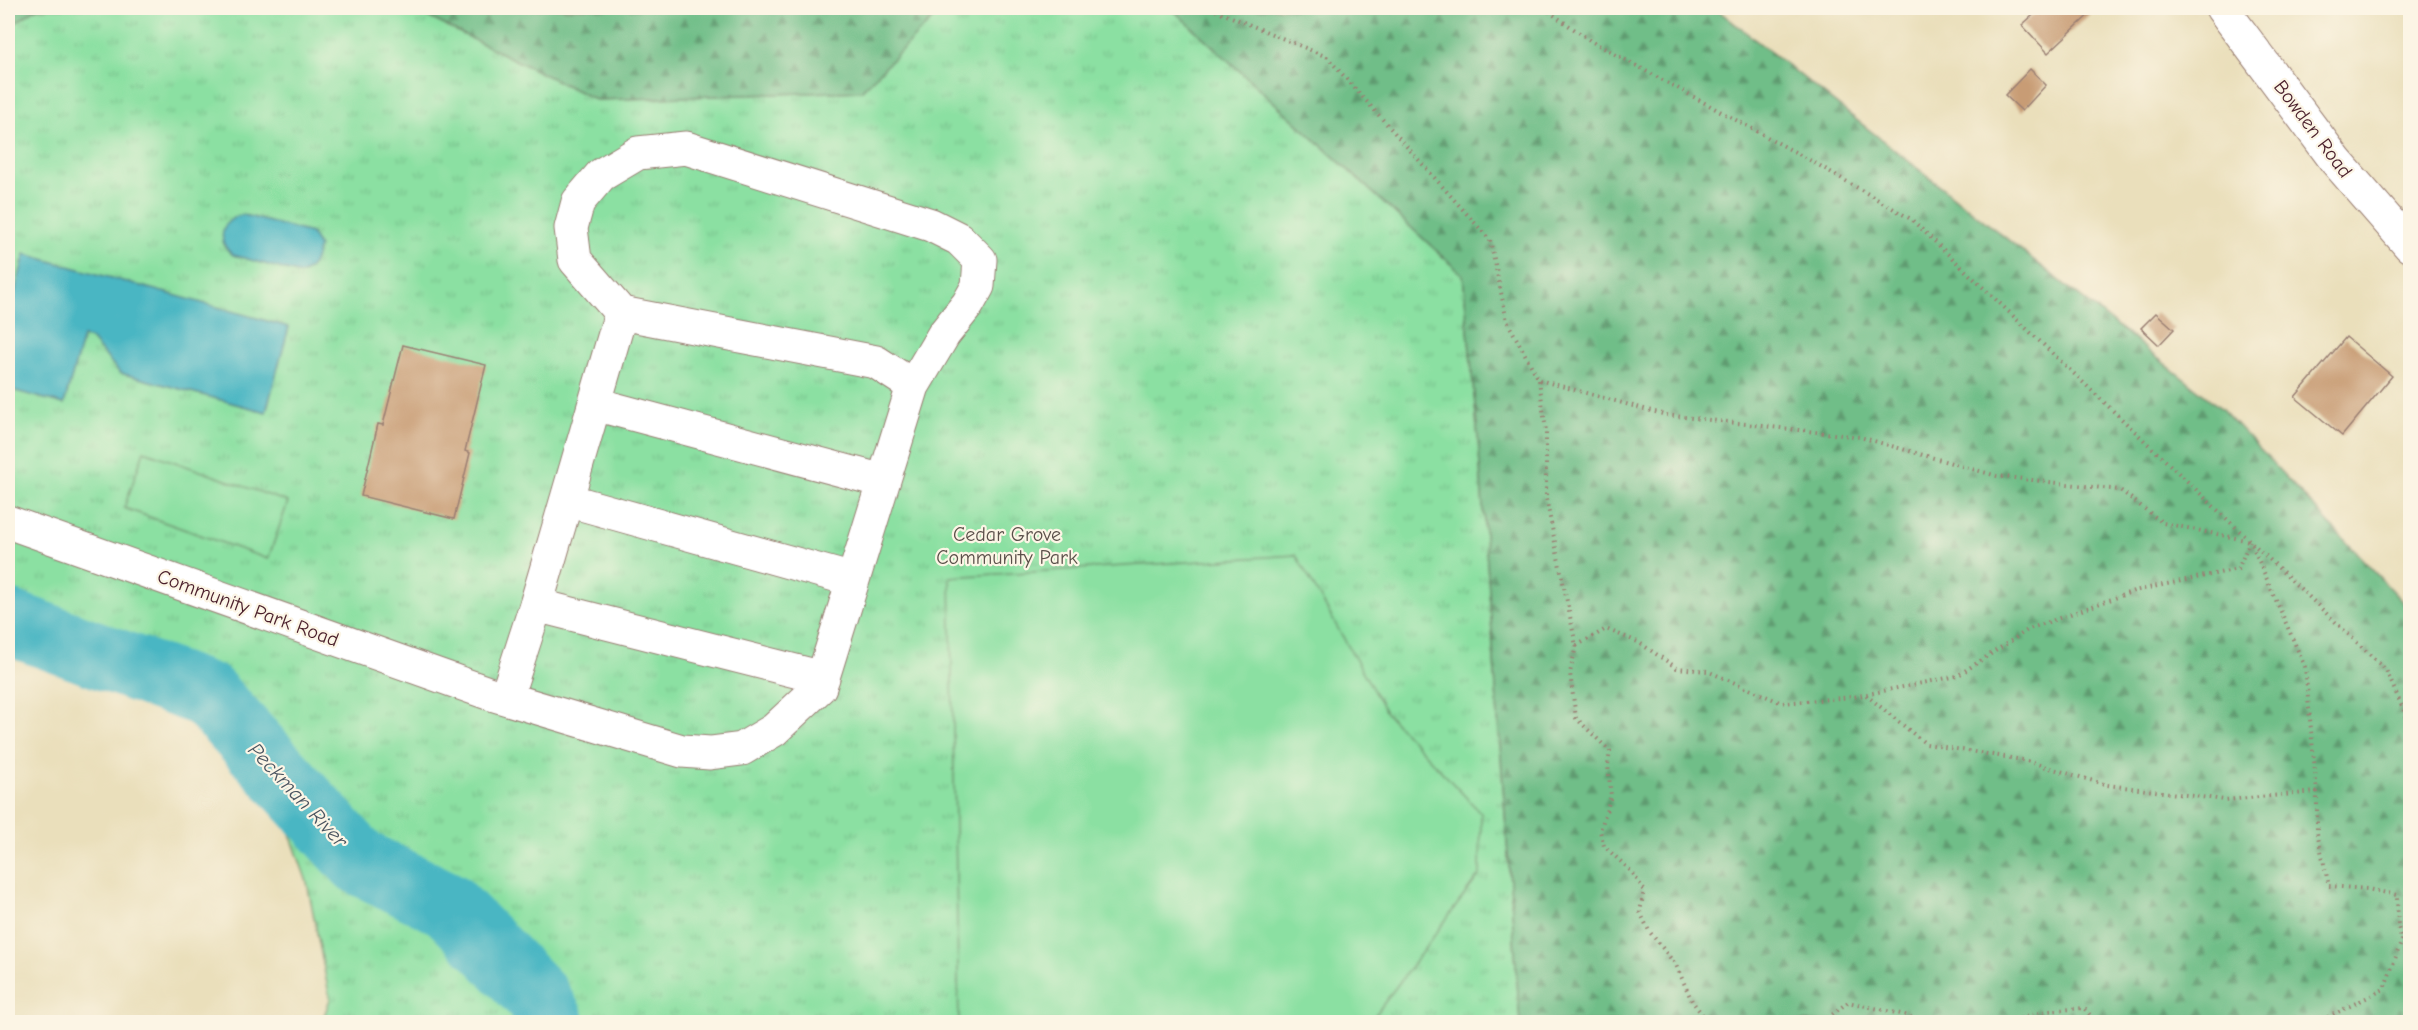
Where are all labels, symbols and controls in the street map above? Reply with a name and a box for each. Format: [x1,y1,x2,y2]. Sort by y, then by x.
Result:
street label: Bowden Road [2269,76,2357,182]
park label: Cedar Grove Community Park [936,523,1078,569]
street label: Community Park Road [154,564,342,652]
water label: Peckman River [243,738,354,854]

